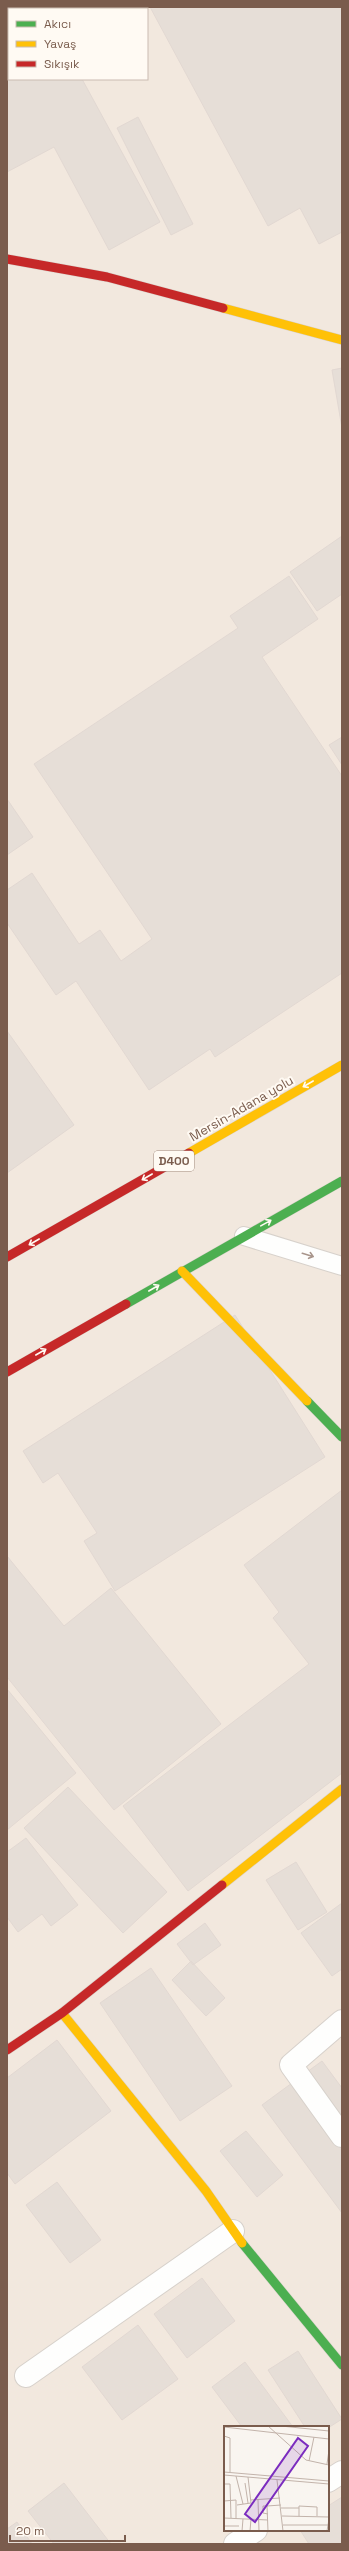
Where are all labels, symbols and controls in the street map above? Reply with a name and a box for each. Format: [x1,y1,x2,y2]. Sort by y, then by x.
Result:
legend [8,8,148,80]
text: Akıcı [44,16,71,32]
text: Yavaş [44,36,76,52]
text: Sıkışık [44,56,80,72]
street label: Mersin-Adana yolu [186,1072,296,1145]
one-way arrow [302,1080,314,1088]
road number: D400 [154,1151,194,1171]
one-way arrow [141,1173,153,1181]
one-way arrow [260,1219,272,1227]
one-way arrow [28,1238,40,1246]
one-way arrow [302,1252,315,1259]
one-way arrow [147,1283,159,1291]
one-way arrow [35,1348,47,1356]
inset map [224,2426,329,2531]
scale bar [10,2517,125,2543]
text: 20 m [16,2523,44,2539]

